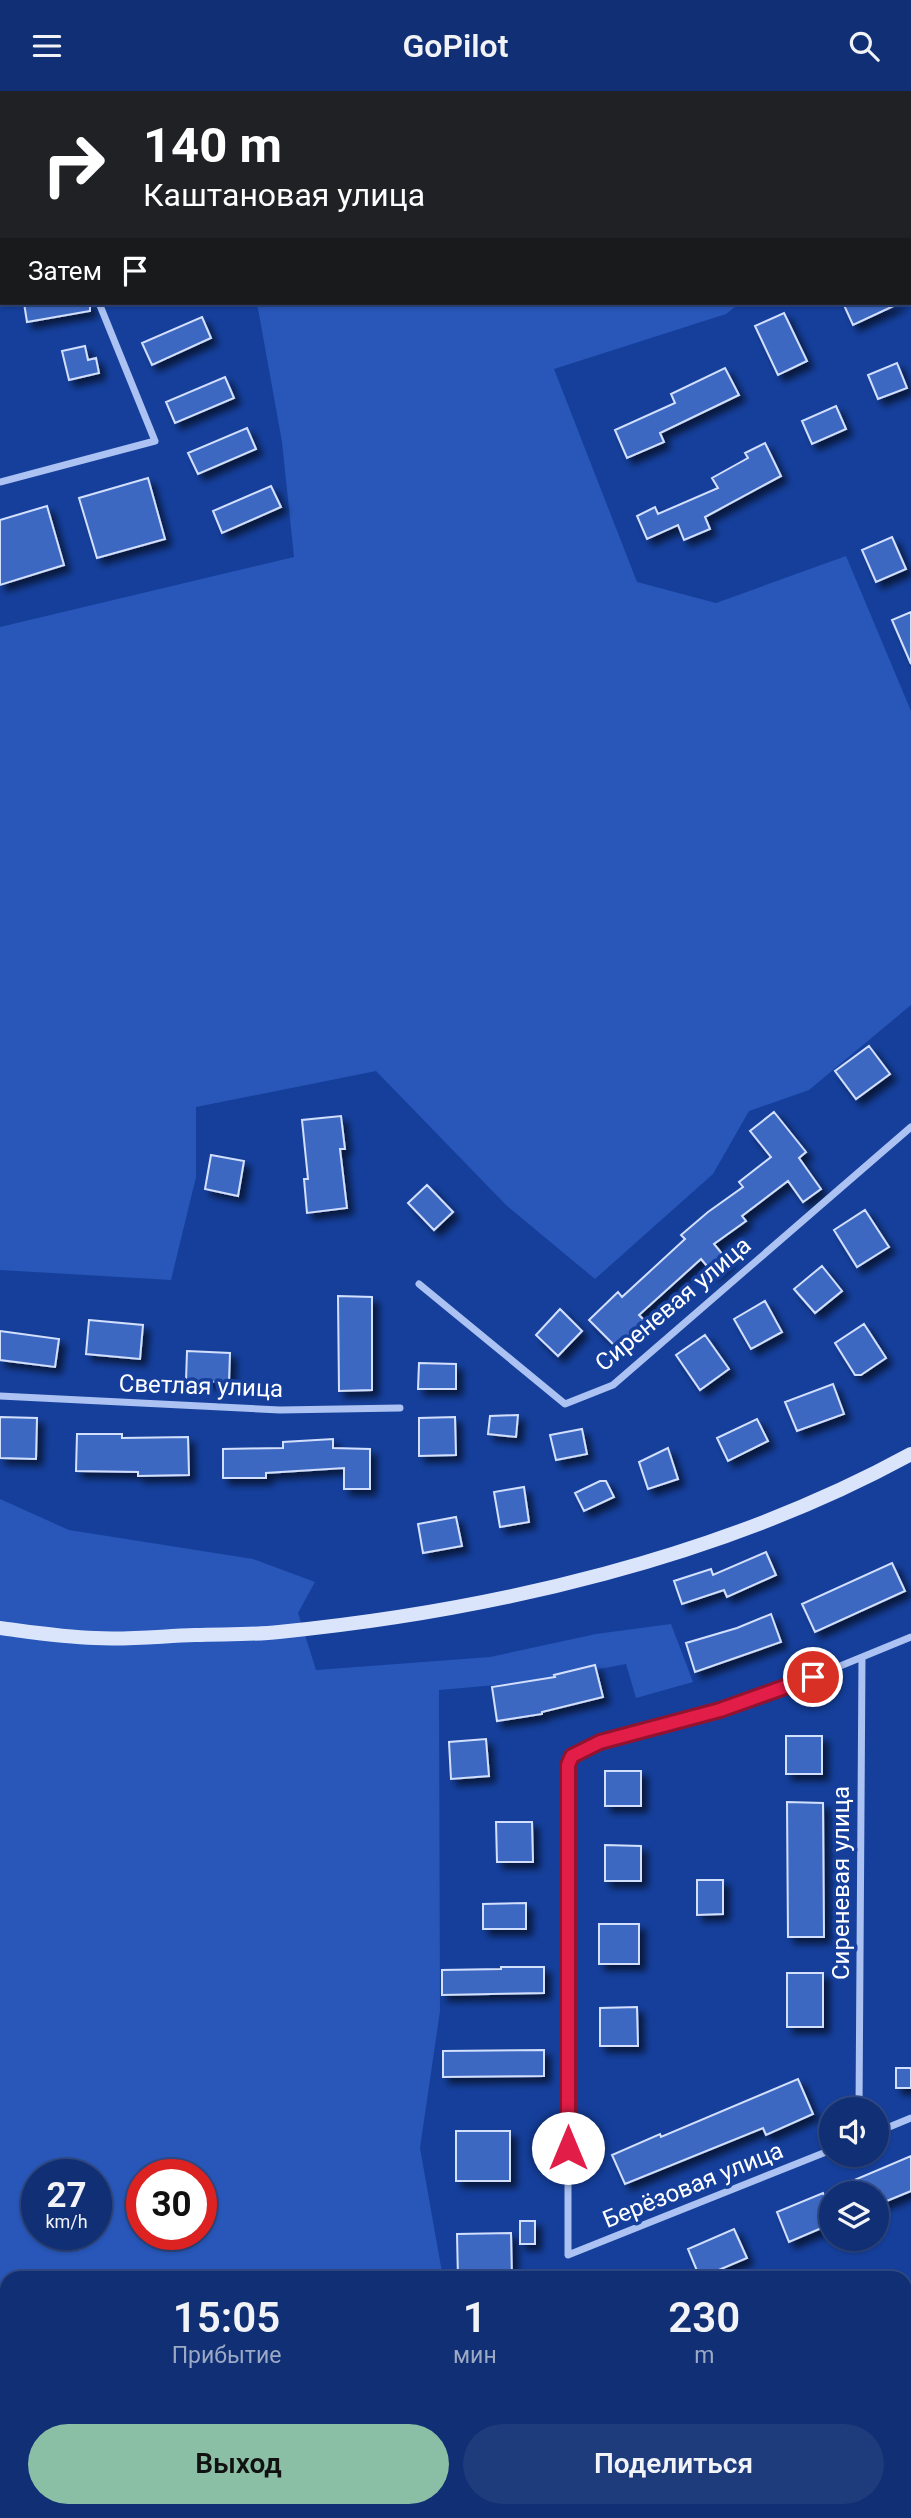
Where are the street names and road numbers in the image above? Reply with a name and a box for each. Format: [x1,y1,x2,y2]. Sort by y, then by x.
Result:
street label: Сиреневая улица [590,1231,756,1377]
street label: Светлая улица [118,1369,284,1403]
street label: Сиреневая улица [827,1786,855,1980]
street label: Берёзовая улица [599,2136,787,2234]

